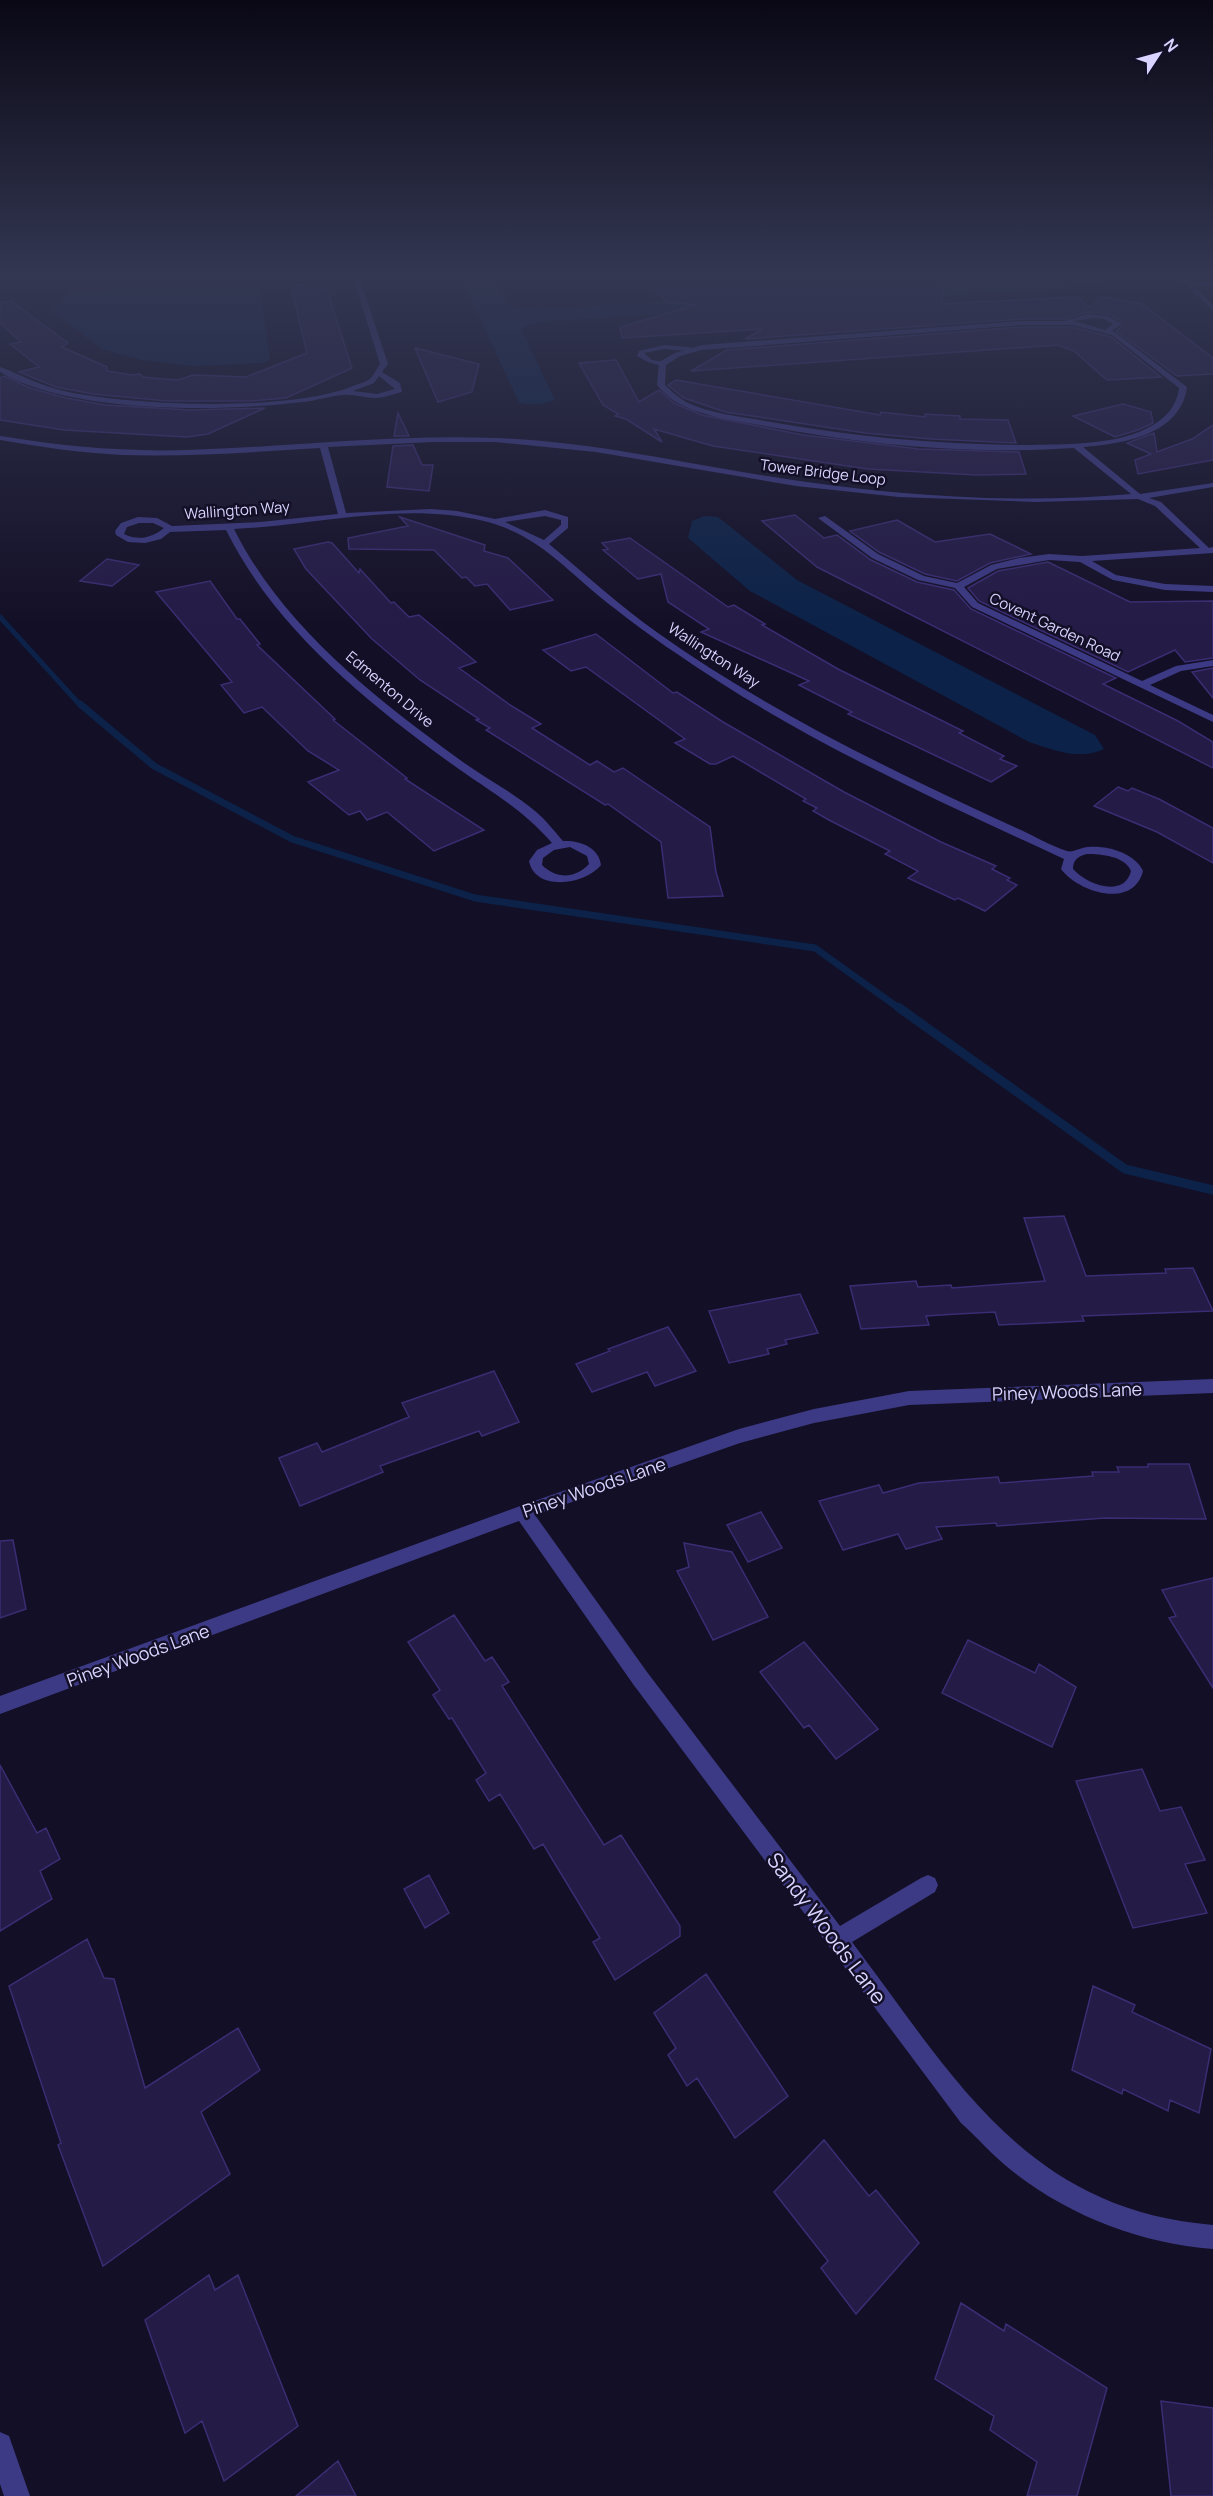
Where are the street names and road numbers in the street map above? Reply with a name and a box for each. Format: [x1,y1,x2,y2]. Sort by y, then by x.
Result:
street label: Tower Bridge Loop [759,454,887,490]
street label: Wallington Way [184,496,290,524]
street label: Covent Garden Road [986,587,1124,667]
street label: Wallington Way [664,617,764,693]
street label: Edmenton Drive [341,646,439,732]
street label: Piney Woods Lane [991,1376,1143,1406]
street label: Piney Woods Lane [519,1451,669,1523]
street label: Piney Woods Lane [63,1618,213,1692]
street label: Sandy Woods Lane [761,1847,893,2009]

